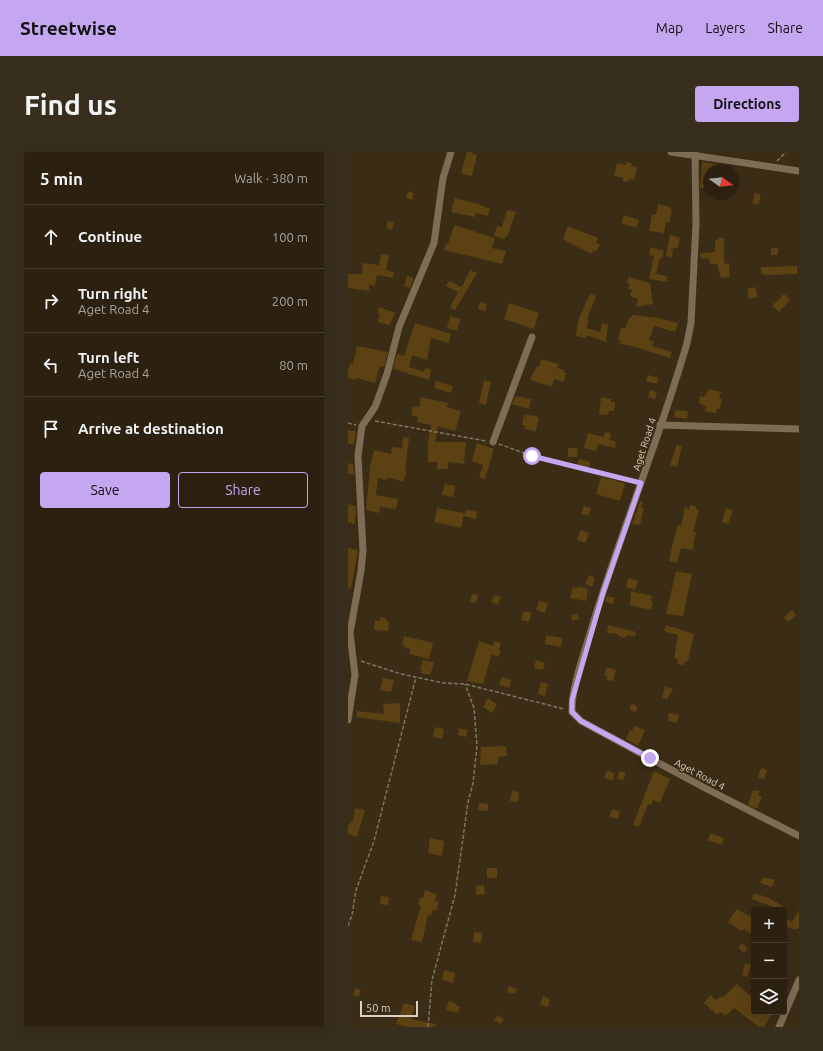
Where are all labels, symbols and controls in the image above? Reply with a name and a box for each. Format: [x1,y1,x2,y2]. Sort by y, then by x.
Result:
text: Streetwise [20,17,117,39]
text: Map [656,20,683,36]
text: Layers [705,20,745,36]
text: Share [767,20,803,36]
button: Directions [695,86,799,122]
text: Find us [24,89,117,120]
north arrow [703,164,739,200]
text: 5 min [40,169,83,188]
text: Walk · 380 m [234,171,308,185]
icon: ahead [40,226,62,248]
text: Continue [78,228,142,245]
text: 100 m [272,230,308,244]
text: Turn right [78,285,148,302]
icon: right [40,290,62,312]
text: 200 m [272,294,308,308]
text: Aget Road 4 [78,302,149,316]
text: Turn left [78,349,139,366]
icon: left [40,354,62,376]
text: 80 m [279,358,308,372]
text: Aget Road 4 [78,366,149,380]
street label: Aget Road 4 [631,416,658,472]
icon: arrive [40,418,62,440]
text: Arrive at destination [78,420,224,437]
route start [523,447,541,465]
button: Save [40,472,170,508]
button: Share [178,472,308,508]
route end [641,749,659,767]
street label: Aget Road 4 [673,757,727,792]
map controls [751,907,787,1015]
button: + [751,907,787,943]
button: − [751,943,787,979]
button: layers [751,979,787,1015]
scale bar [360,999,418,1018]
text: 50 m [366,1002,390,1014]

